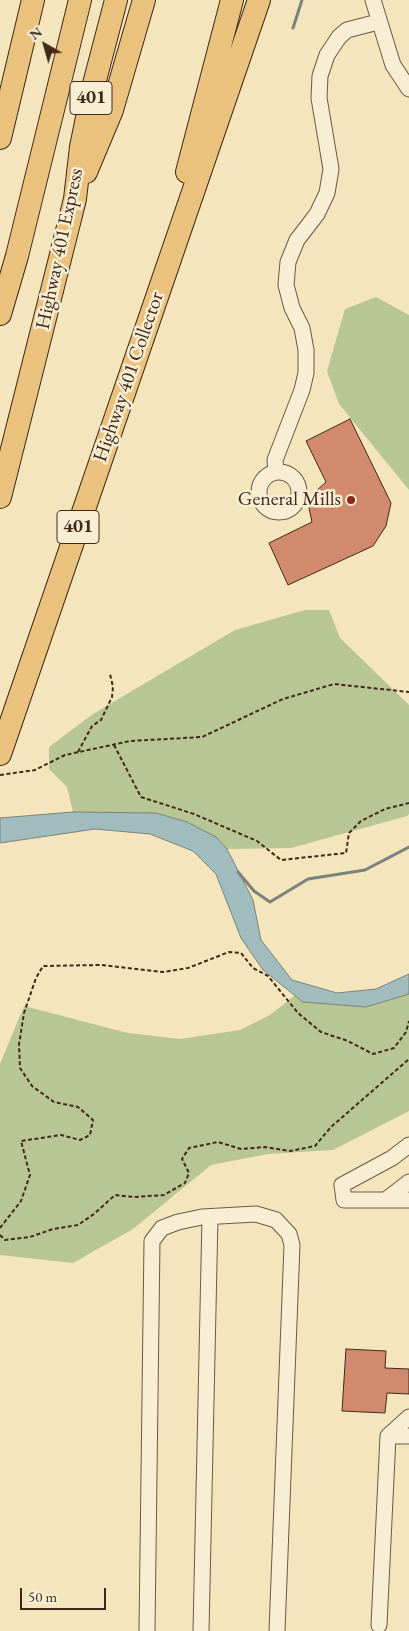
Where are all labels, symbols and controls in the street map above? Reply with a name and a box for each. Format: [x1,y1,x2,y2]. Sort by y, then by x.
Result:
north arrow [20,20,70,70]
text: N [26,23,46,44]
road number: 401 [70,82,112,115]
street label: Highway 401 Express [31,166,89,332]
street label: Highway 401 Collector [89,289,169,465]
place label: General Mills [238,488,341,512]
marker: General Mills [345,494,357,506]
road number: 401 [57,511,99,544]
scale bar [22,1578,109,1610]
text: 50 m [28,1587,57,1606]

